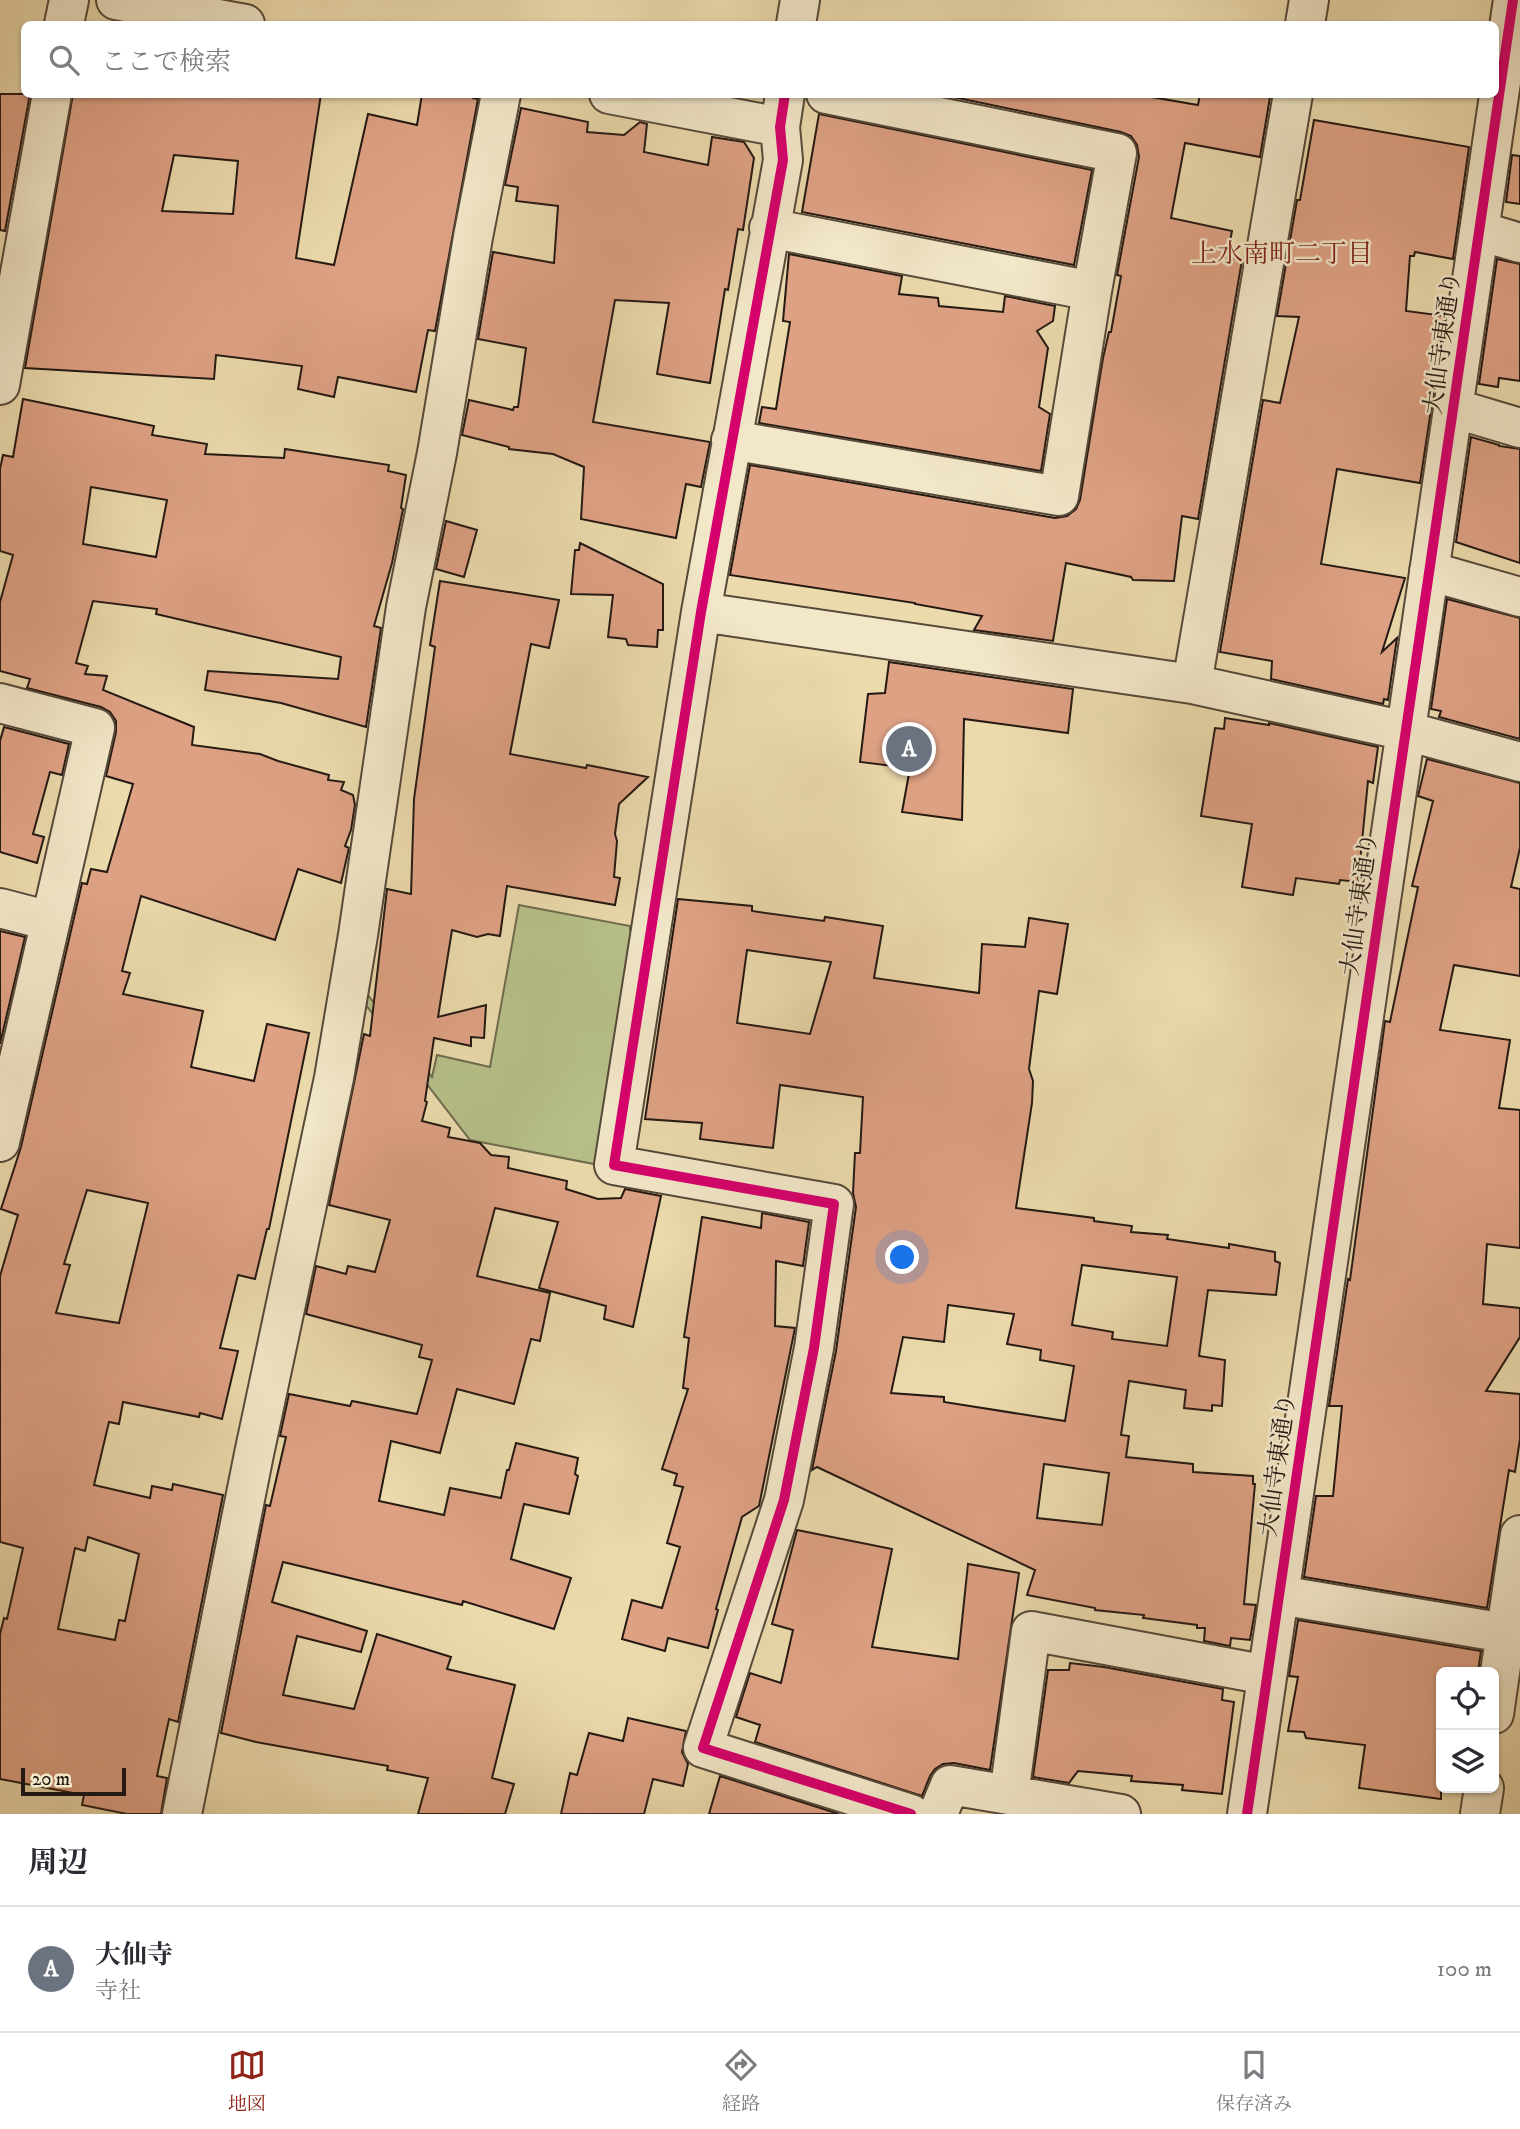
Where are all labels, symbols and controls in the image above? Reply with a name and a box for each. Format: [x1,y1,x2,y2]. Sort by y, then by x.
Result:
search box [21,21,1499,98]
icon: search [45,41,83,79]
text: ここで検索 [101,46,231,79]
district label: 上水南町二丁目 [1191,238,1373,271]
street label: 大仙寺東通り [1418,270,1468,417]
pin: A [886,723,932,775]
street label: 大仙寺東通り [1335,831,1385,978]
your location [885,1240,919,1274]
street label: 大仙寺東通り [1253,1392,1303,1539]
map controls [1436,1667,1499,1793]
button: locate [1436,1667,1499,1730]
button: layers [1436,1730,1499,1793]
scale bar [21,1765,126,1797]
text: 20 m [32,1768,70,1791]
text: 周辺 [28,1845,88,1882]
text: 大仙寺 [95,1939,173,1972]
text: A [44,1955,58,1984]
text: 100 m [1437,1955,1492,1984]
text: 寺社 [95,1977,141,2006]
tab: 地図 [228,2046,266,2116]
tab: 経路 [722,2046,760,2116]
tab: 保存済み [1216,2046,1292,2116]

